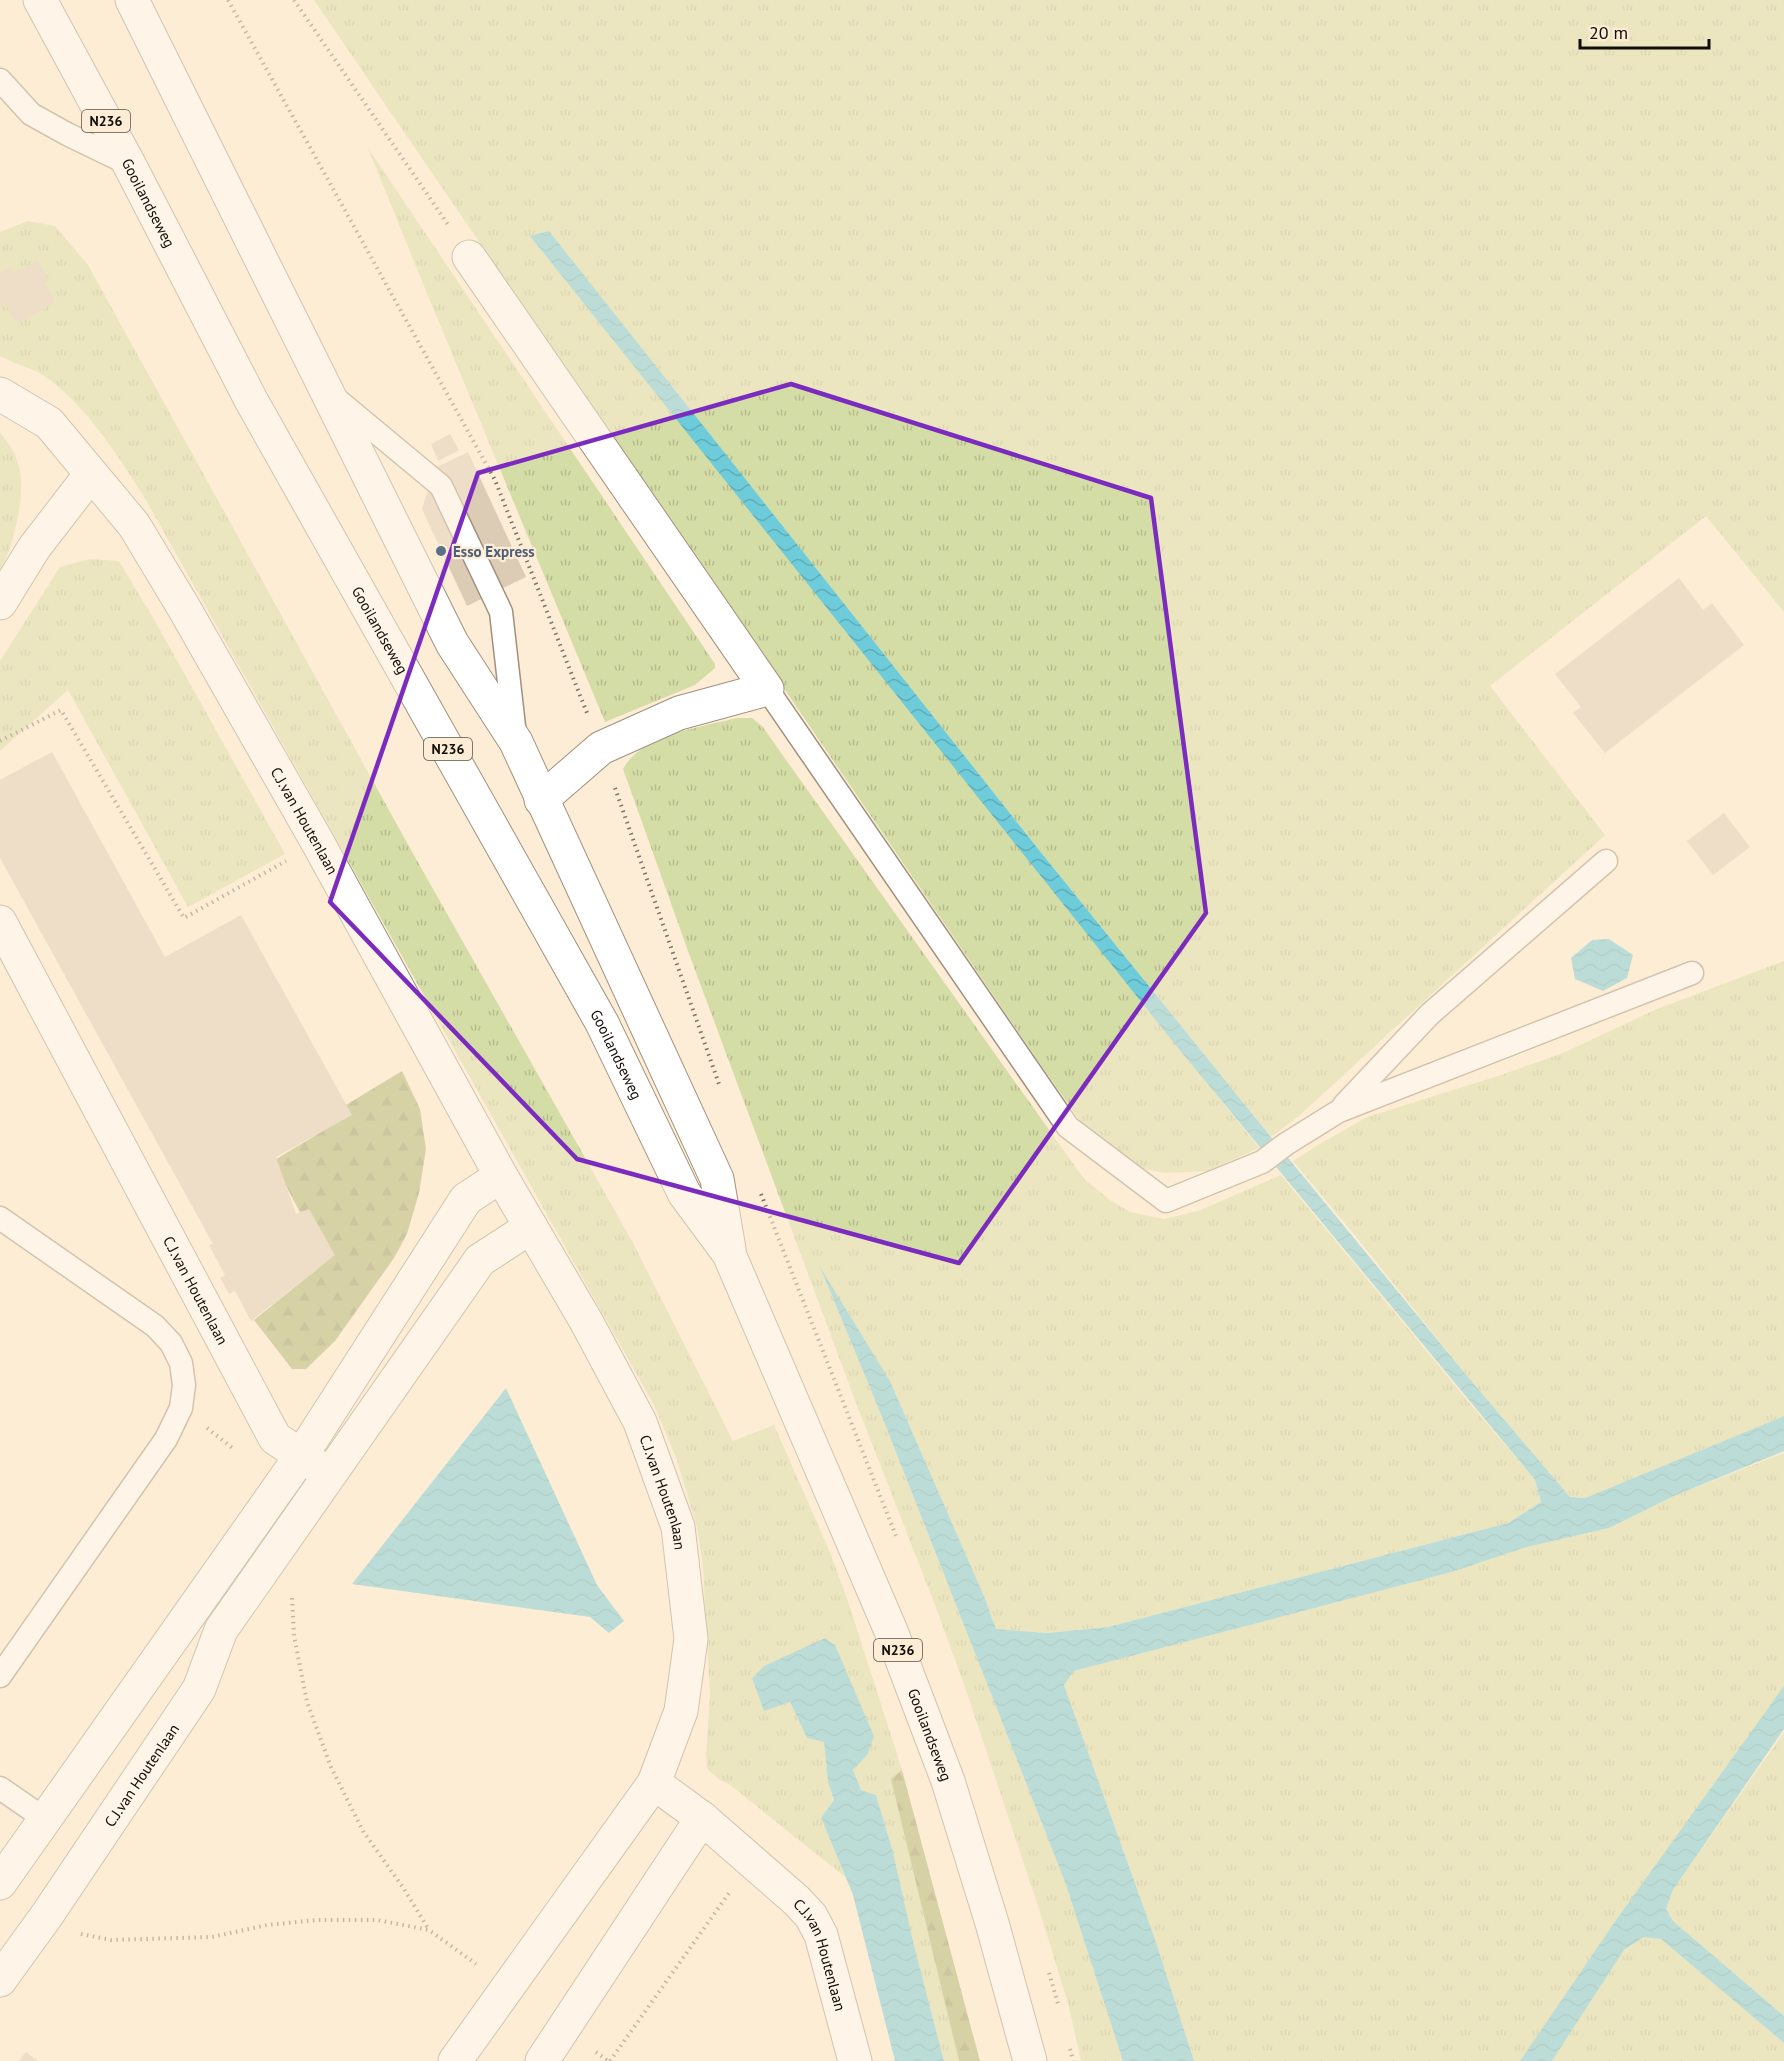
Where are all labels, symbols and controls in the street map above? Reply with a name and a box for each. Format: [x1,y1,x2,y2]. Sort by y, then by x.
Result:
scale bar [1580,12,1709,50]
text: 20 m [1589,21,1628,44]
road number: N236 [82,110,130,132]
street label: Gooilandseweg [118,155,180,250]
place label: Esso Express [453,542,535,561]
marker: Esso Express [434,544,448,558]
street label: Gooilandseweg [348,583,413,677]
road number: N236 [424,738,472,760]
street label: C.J.van Houtenlaan [267,763,343,877]
street label: Gooilandseweg [587,1006,647,1102]
street label: C.J.van Houtenlaan [159,1232,233,1348]
street label: C.J.van Houtenlaan [636,1432,690,1551]
road number: N236 [874,1639,922,1661]
street label: Gooilandseweg [904,1686,957,1784]
street label: C.J.van Houtenlaan [100,1720,183,1830]
street label: C.J.van Houtenlaan [790,1894,850,2013]

